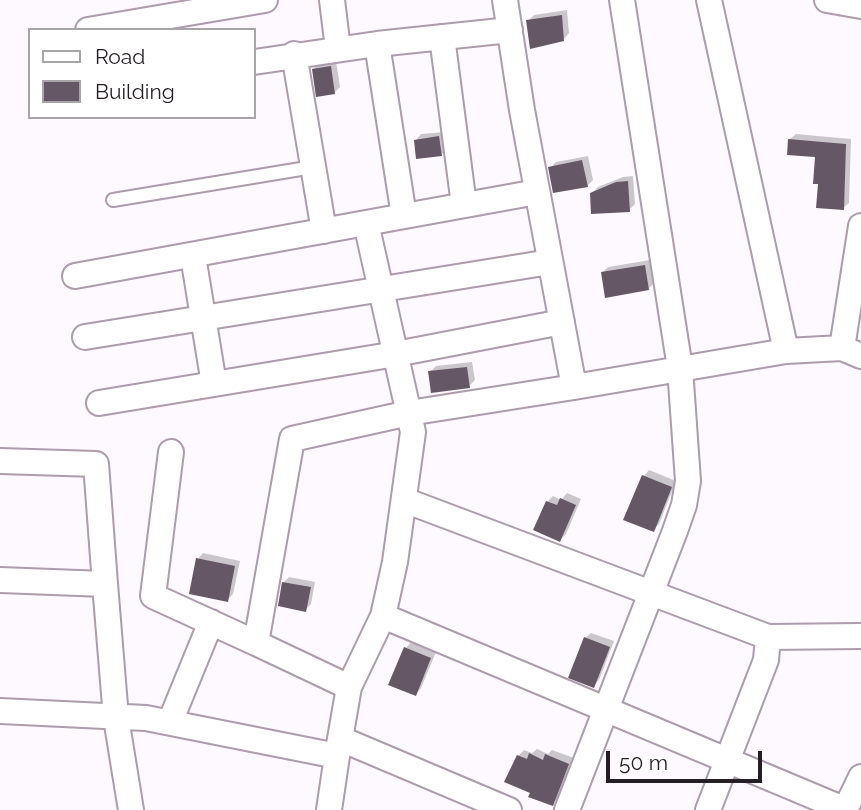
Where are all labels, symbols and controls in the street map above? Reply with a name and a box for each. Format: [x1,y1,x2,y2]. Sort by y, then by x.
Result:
legend [28,28,256,119]
text: Road [95,44,145,69]
text: Building [95,79,175,104]
scale bar [609,736,765,780]
text: 50 m [619,750,668,775]

